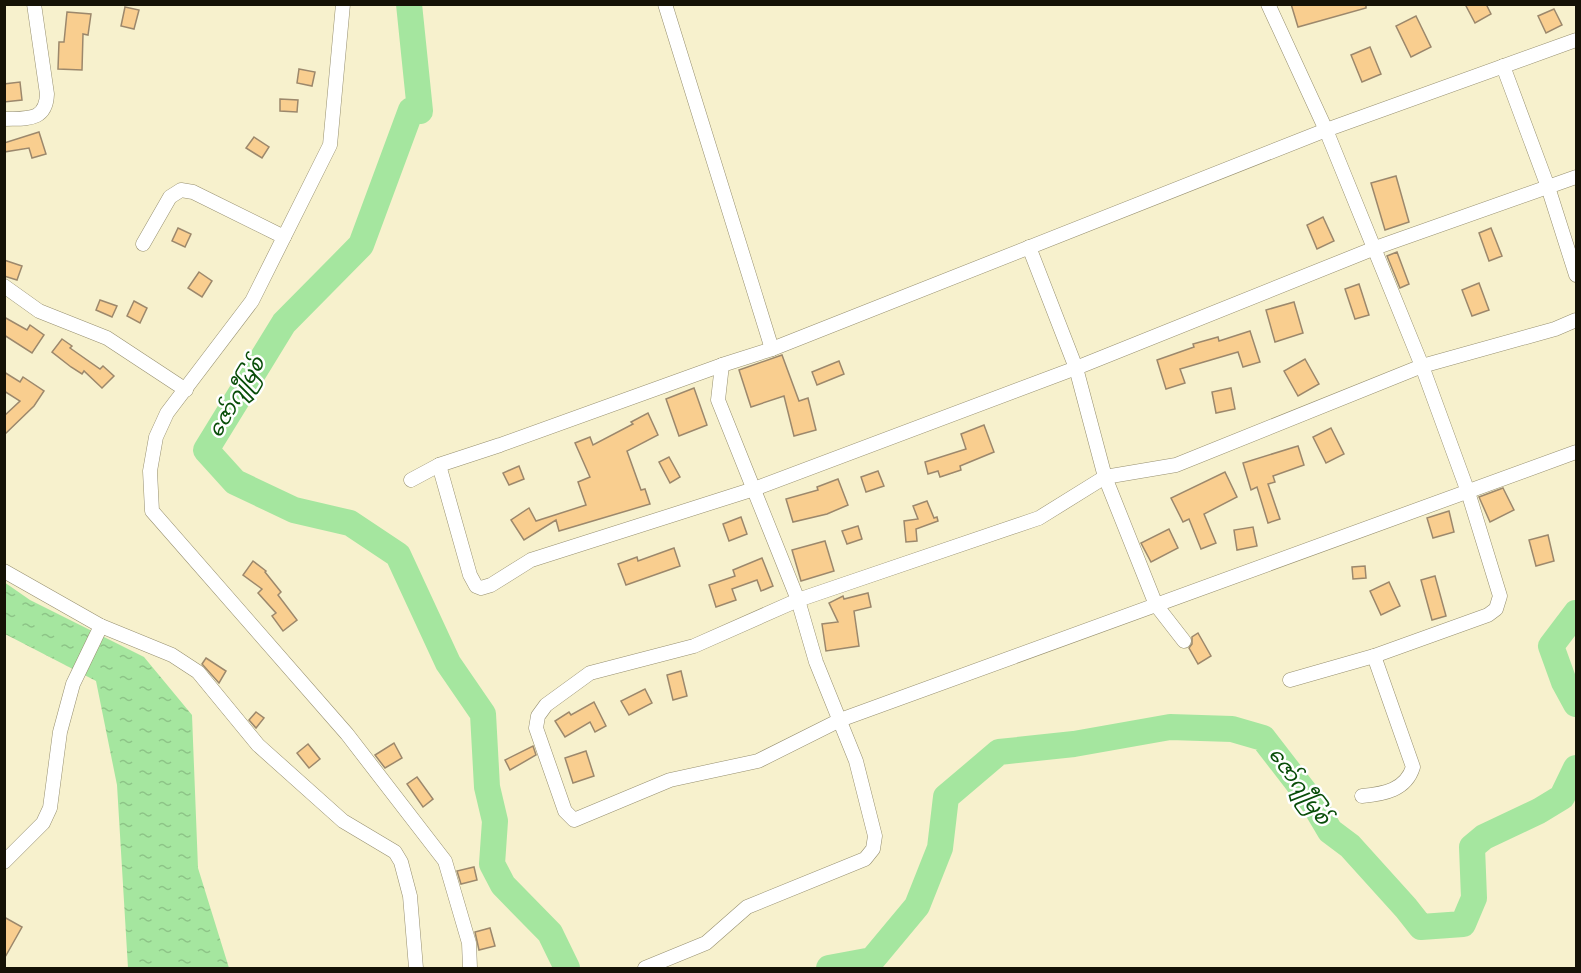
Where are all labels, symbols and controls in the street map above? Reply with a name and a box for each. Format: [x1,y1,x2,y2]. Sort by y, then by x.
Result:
water label: ဇော်ဂျီမြစ် [195,347,281,448]
water label: ဇော်ဂျီမြစ် [1253,737,1344,838]

